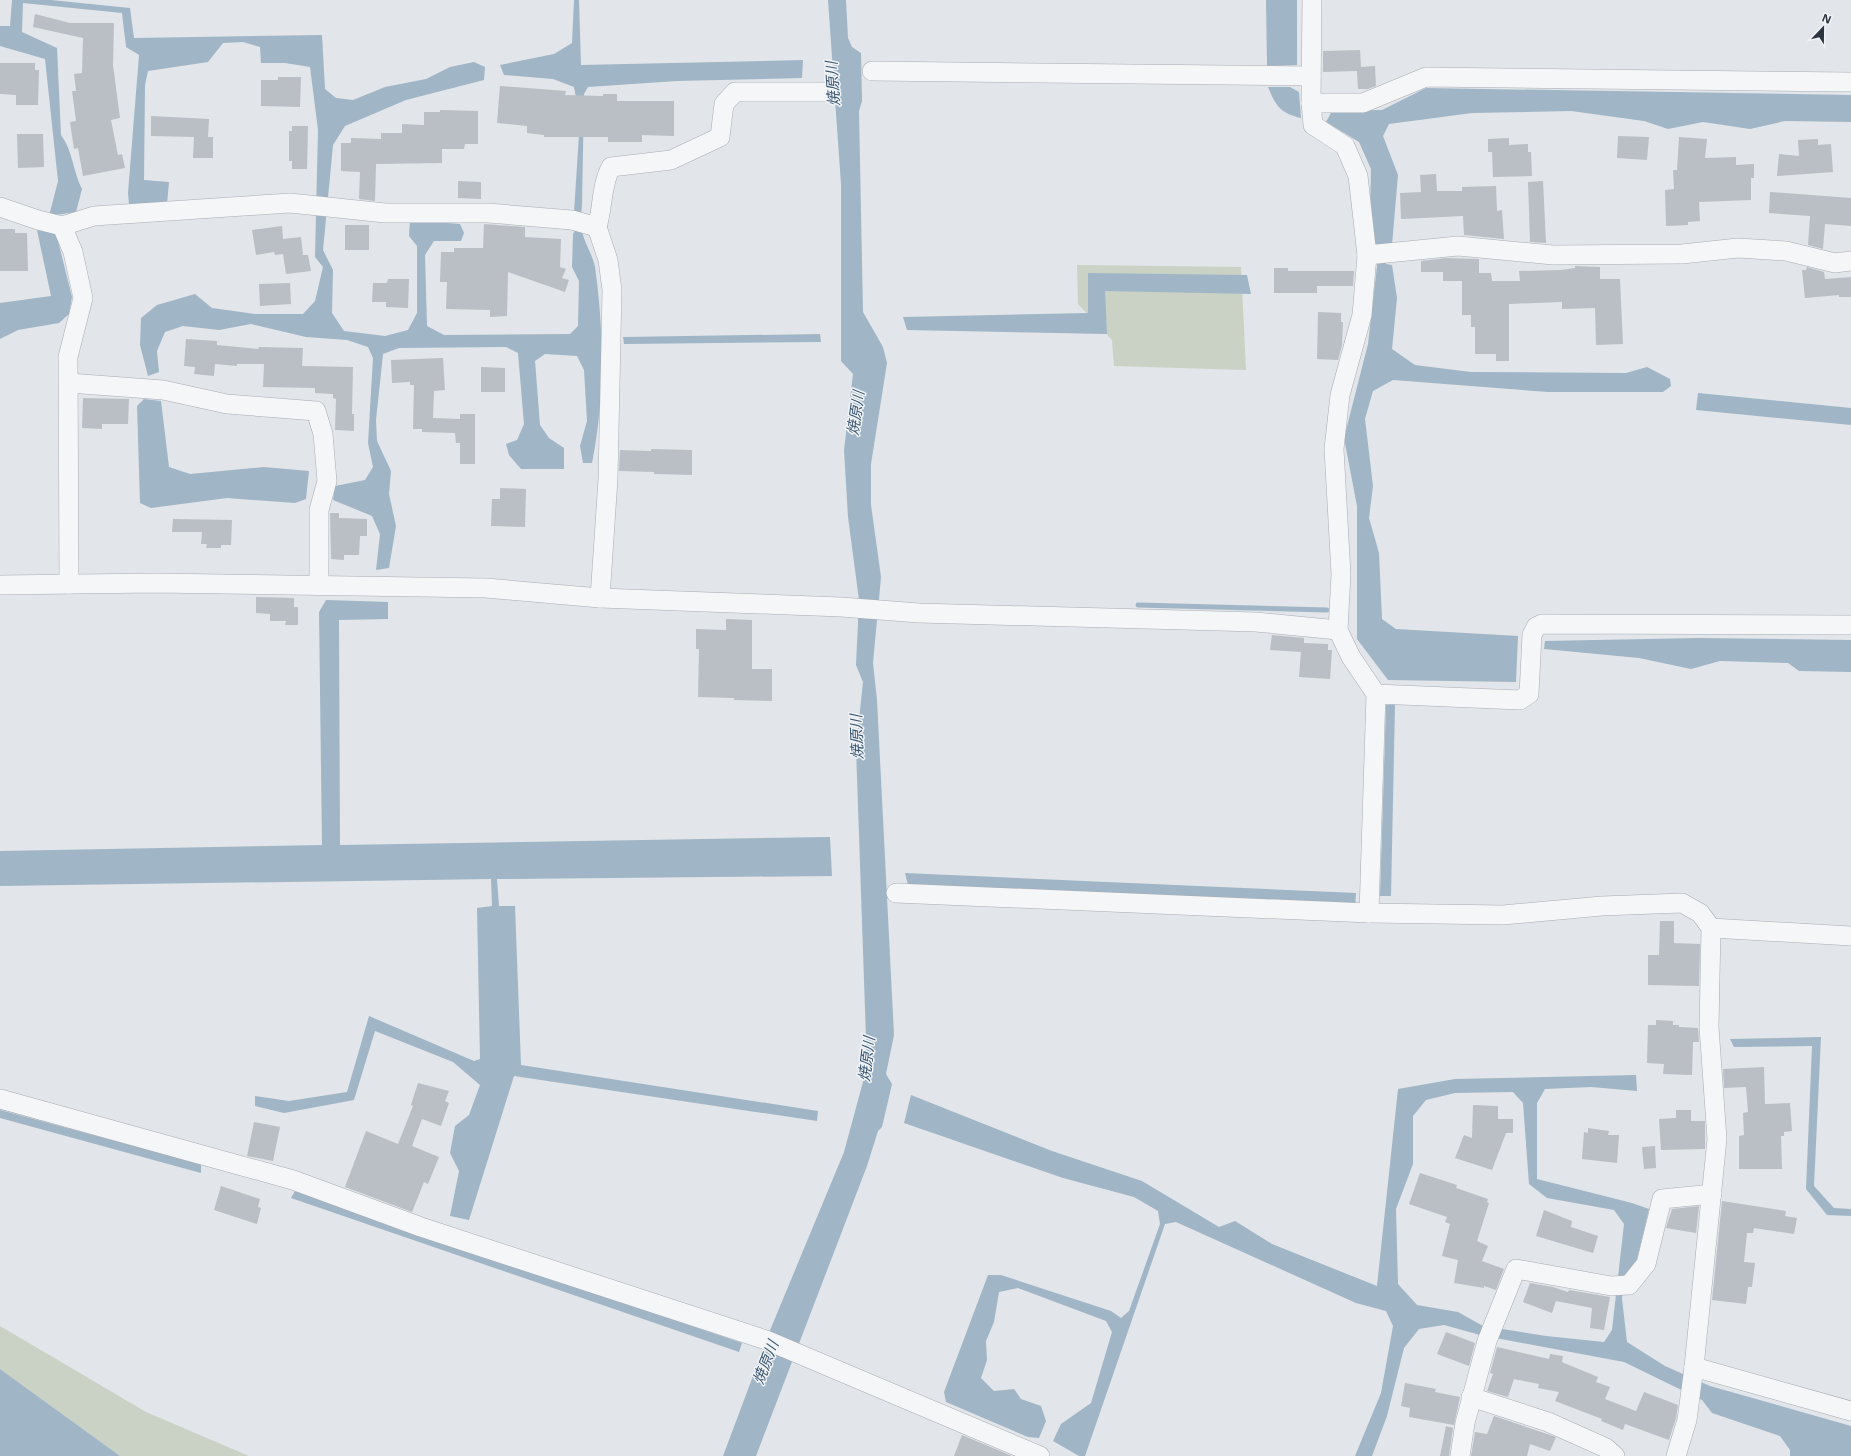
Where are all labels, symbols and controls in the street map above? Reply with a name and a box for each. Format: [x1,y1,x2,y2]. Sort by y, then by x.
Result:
north arrow [1803,8,1843,48]
text: N [1820,10,1834,27]
water label: 焼原川 [820,59,844,107]
water label: 焼原川 [842,387,868,437]
water label: 焼原川 [845,712,867,760]
water label: 焼原川 [853,1033,879,1083]
water label: 焼原川 [748,1336,783,1387]

